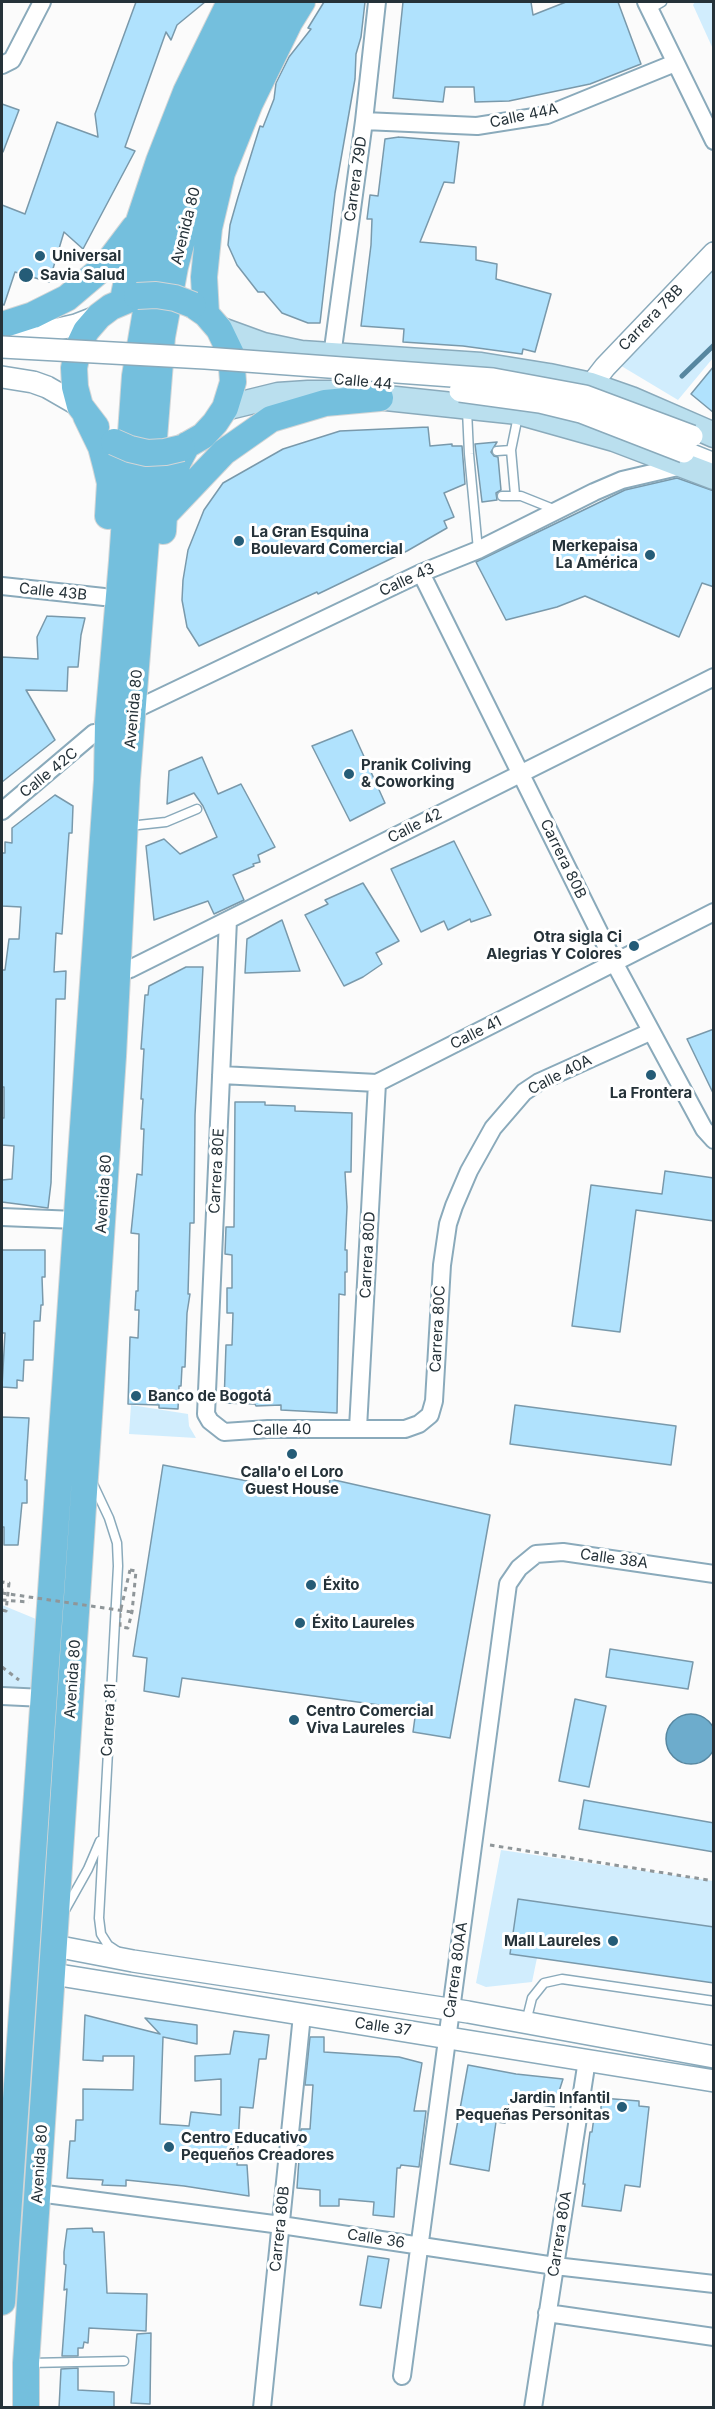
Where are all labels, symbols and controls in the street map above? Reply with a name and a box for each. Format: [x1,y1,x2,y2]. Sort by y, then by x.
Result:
street label: Calle 44A [488,100,560,132]
street label: Carrera 79D [341,135,371,223]
street label: Avenida 80 [168,185,204,267]
place label: Universal [52,247,121,265]
marker: Universal [33,249,47,263]
marker: Savia Salud [17,266,35,284]
place label: Savia Salud [40,266,125,284]
street label: Carrera 78B [615,281,687,355]
street label: Calle 44 [333,370,393,394]
place label: La Gran Esquina Boulevard Comercial [251,523,403,558]
marker: La Gran Esquina Boulevard Comercial [232,534,246,548]
place label: Merkepaisa La América [552,537,638,572]
marker: Merkepaisa La América [643,548,657,562]
street label: Calle 43 [377,559,437,601]
street label: Calle 43B [18,579,88,605]
street label: Avenida 80 [122,669,146,749]
street label: Calle 42C [16,744,82,802]
place label: Pranik Coliving & Coworking [361,756,471,791]
marker: Pranik Coliving & Coworking [342,767,356,781]
street label: Calle 42 [385,805,445,847]
street label: Carrera 80B [536,816,590,902]
place label: Otra sigla Ci Alegrias Y Colores [486,928,622,963]
marker: Otra sigla Ci Alegrias Y Colores [627,939,641,953]
street label: Calle 41 [447,1012,505,1054]
street label: Calle 40A [525,1051,595,1099]
marker: La Frontera [644,1068,658,1082]
place label: La Frontera [610,1084,692,1102]
street label: Carrera 80E [206,1128,228,1214]
street label: Avenida 80 [92,1154,116,1234]
street label: Carrera 80D [357,1211,379,1299]
street label: Carrera 80C [427,1285,449,1373]
place label: Banco de Bogotá [148,1387,272,1405]
marker: Banco de Bogotá [129,1389,143,1403]
street label: Calle 40 [252,1420,312,1440]
marker: Calla'o el Loro Guest House [285,1447,299,1461]
place label: Calla'o el Loro Guest House [240,1463,344,1498]
street label: Calle 38A [579,1545,649,1573]
place label: Éxito [323,1576,359,1594]
marker: Éxito [304,1578,318,1592]
place label: Éxito Laureles [312,1614,415,1632]
marker: Éxito Laureles [293,1616,307,1630]
street label: Avenida 80 [61,1639,85,1719]
street label: Carrera 81 [98,1683,120,1757]
place label: Centro Comercial Viva Laureles [306,1702,434,1737]
marker: Centro Comercial Viva Laureles [287,1713,301,1727]
street label: Carrera 80AA [440,1921,472,2019]
place label: Mall Laureles [504,1932,601,1950]
marker: Mall Laureles [606,1934,620,1948]
street label: Calle 37 [353,2014,413,2040]
place label: Jardin Infantil Pequeñas Personitas [455,2089,610,2124]
marker: Jardin Infantil Pequeñas Personitas [615,2100,629,2114]
street label: Avenida 80 [28,2124,52,2204]
place label: Centro Educativo Pequeños Creadores [181,2129,334,2164]
marker: Centro Educativo Pequeños Creadores [162,2140,176,2154]
street label: Carrera 80B [267,2185,293,2273]
street label: Carrera 80A [544,2190,576,2278]
street label: Calle 36 [346,2226,406,2252]

